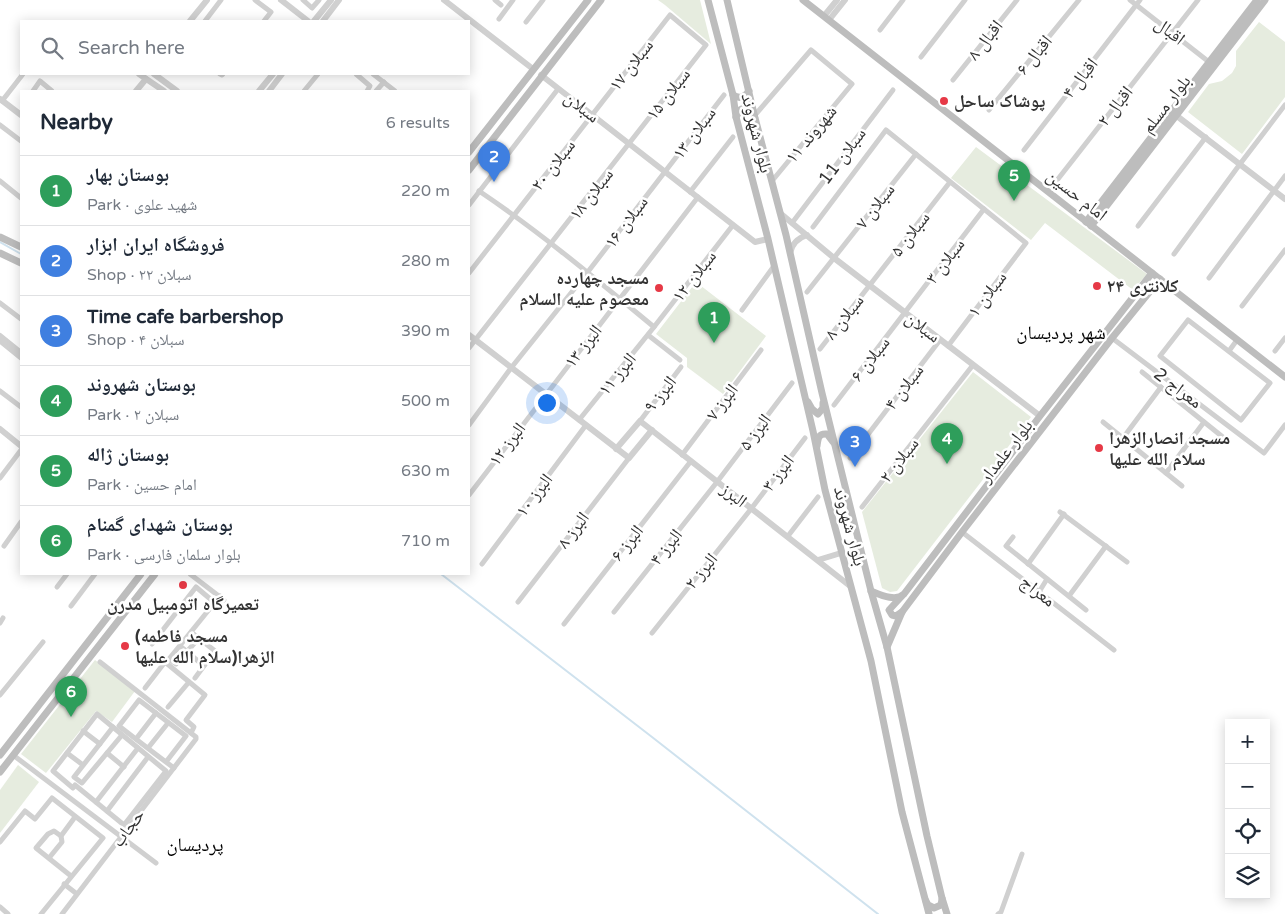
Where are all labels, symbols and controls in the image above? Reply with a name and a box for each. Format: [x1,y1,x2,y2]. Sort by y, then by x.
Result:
street label: اقبال [1150,12,1190,50]
street label: اقبال ۸ [962,15,1008,65]
search box [20,20,470,75]
street label: اقبال ۶ [1011,31,1057,79]
icon: search [38,34,66,62]
street label: سبلان ۱۷ [604,35,658,95]
text: Search here [78,37,185,59]
street label: اقبال ۴ [1057,53,1103,103]
street label: سبلان ۱۵ [641,64,695,124]
street label: بلوار مسلم [1136,70,1196,138]
street label: اقبال ۲ [1092,81,1138,131]
street label: سبلان [560,86,604,128]
place label: پوشاک ساحل [954,90,1045,112]
street label: بلوار شهروند [736,91,778,175]
marker: پوشاک ساحل [938,95,950,107]
street label: شهروند ۱۱ [780,101,842,167]
street label: سبلان ۱۳ [667,103,721,163]
text: Nearby [40,110,113,135]
text: 6 results [386,113,450,133]
street label: سبلان 11 [813,123,871,189]
street label: سبلان ۲۰ [526,135,580,195]
pin: 2 [478,141,510,182]
pin: 5 [998,160,1030,201]
text: بوستان بهار [87,164,169,186]
street label: سبلان ۱۸ [564,164,618,224]
street label: امام حسین [1042,164,1112,226]
street label: سبلان ۷ [851,179,899,233]
text: 1 [51,181,61,201]
text: 220 m [401,181,450,201]
street label: سبلان ۱۶ [599,192,653,252]
text: Park · شهید علوی [87,195,197,215]
street label: سبلان ۵ [886,207,934,261]
text: فروشگاه ایران ابزار [87,234,225,256]
street label: سبلان ۳ [921,234,969,288]
street label: سبلان ۱۲ [667,246,721,306]
text: 2 [51,251,61,271]
text: 280 m [401,251,450,271]
text: Shop · سبلان ۲۲ [87,265,192,285]
place label: مسجد چهارده معصوم علیه السلام [519,267,649,311]
street label: سبلان ۱ [963,267,1011,321]
place label: کلانتری ۲۴ [1107,275,1179,297]
marker: کلانتری ۲۴ [1091,280,1103,292]
marker: مسجد چهارده معصوم علیه السلام [653,282,665,294]
street label: سبلان ۸ [820,290,868,344]
pin: 1 [698,302,730,343]
text: Time cafe barbershop [87,306,283,328]
street label: سبلان [901,307,945,347]
street label: البرز ۱۳ [559,320,607,372]
text: 3 [51,321,61,341]
text: 390 m [401,321,450,341]
district label: شهر پردیسان [1016,322,1106,344]
text: Shop · سبلان ۴ [87,330,184,350]
street label: سبلان ۶ [846,332,894,386]
street label: البرز ۱۱ [593,348,641,400]
street label: سبلان ۴ [880,360,928,414]
street label: معراج 2 [1149,363,1206,414]
street label: البرز ۹ [639,371,681,417]
text: بوستان شهروند [87,374,196,396]
street label: البرز ۷ [701,379,743,425]
your location [534,390,560,416]
text: 4 [51,391,61,411]
text: 500 m [401,391,450,411]
text: Park · سبلان ۲ [87,405,179,425]
street label: البرز ۵ [734,409,776,455]
street label: بلوار علمدار [974,415,1038,488]
street label: البرز ۱۲ [484,418,530,470]
pin: 4 [931,423,963,464]
pin: 3 [839,426,871,467]
place label: مسجد انصارالزهرا سلام الله علیها [1109,427,1230,471]
street label: سبلان ۲ [875,433,923,487]
marker: مسجد انصارالزهرا سلام الله علیها [1093,442,1105,454]
text: بوستان ژاله [87,444,169,466]
street label: البرز ۳ [757,450,799,496]
text: 5 [51,461,61,481]
text: 630 m [401,461,450,481]
street label: البرز ۱۰ [511,469,557,521]
text: Park · امام حسین [87,475,197,495]
street label: البرز [716,477,752,512]
street label: بلوار شهروند [829,484,871,568]
street label: البرز ۸ [552,507,594,553]
text: بوستان شهدای گمنام [87,514,233,536]
street label: البرز ۶ [606,520,648,566]
street label: البرز ۴ [645,524,687,570]
text: 6 [51,531,61,551]
text: 710 m [401,531,450,551]
text: Park · بلوار سلمان فارسی [87,545,241,565]
street label: البرز ۲ [680,548,722,594]
street label: معراج [1015,570,1060,612]
marker: تعمیرگاه اتومبیل مدرن [177,579,189,591]
place label: تعمیرگاه اتومبیل مدرن [107,593,259,615]
place label: (مسجد فاطمه الزهرا(سلام الله علیها [135,625,275,669]
marker: (مسجد فاطمه الزهرا(سلام الله علیها [119,640,131,652]
pin: 6 [55,676,87,717]
map controls [1225,719,1270,899]
button: + [1225,719,1270,764]
button: − [1225,764,1270,809]
street label: حجاب [107,805,149,851]
button: locate [1225,809,1270,854]
district label: پردیسان [166,834,224,856]
button: layers [1225,854,1270,899]

